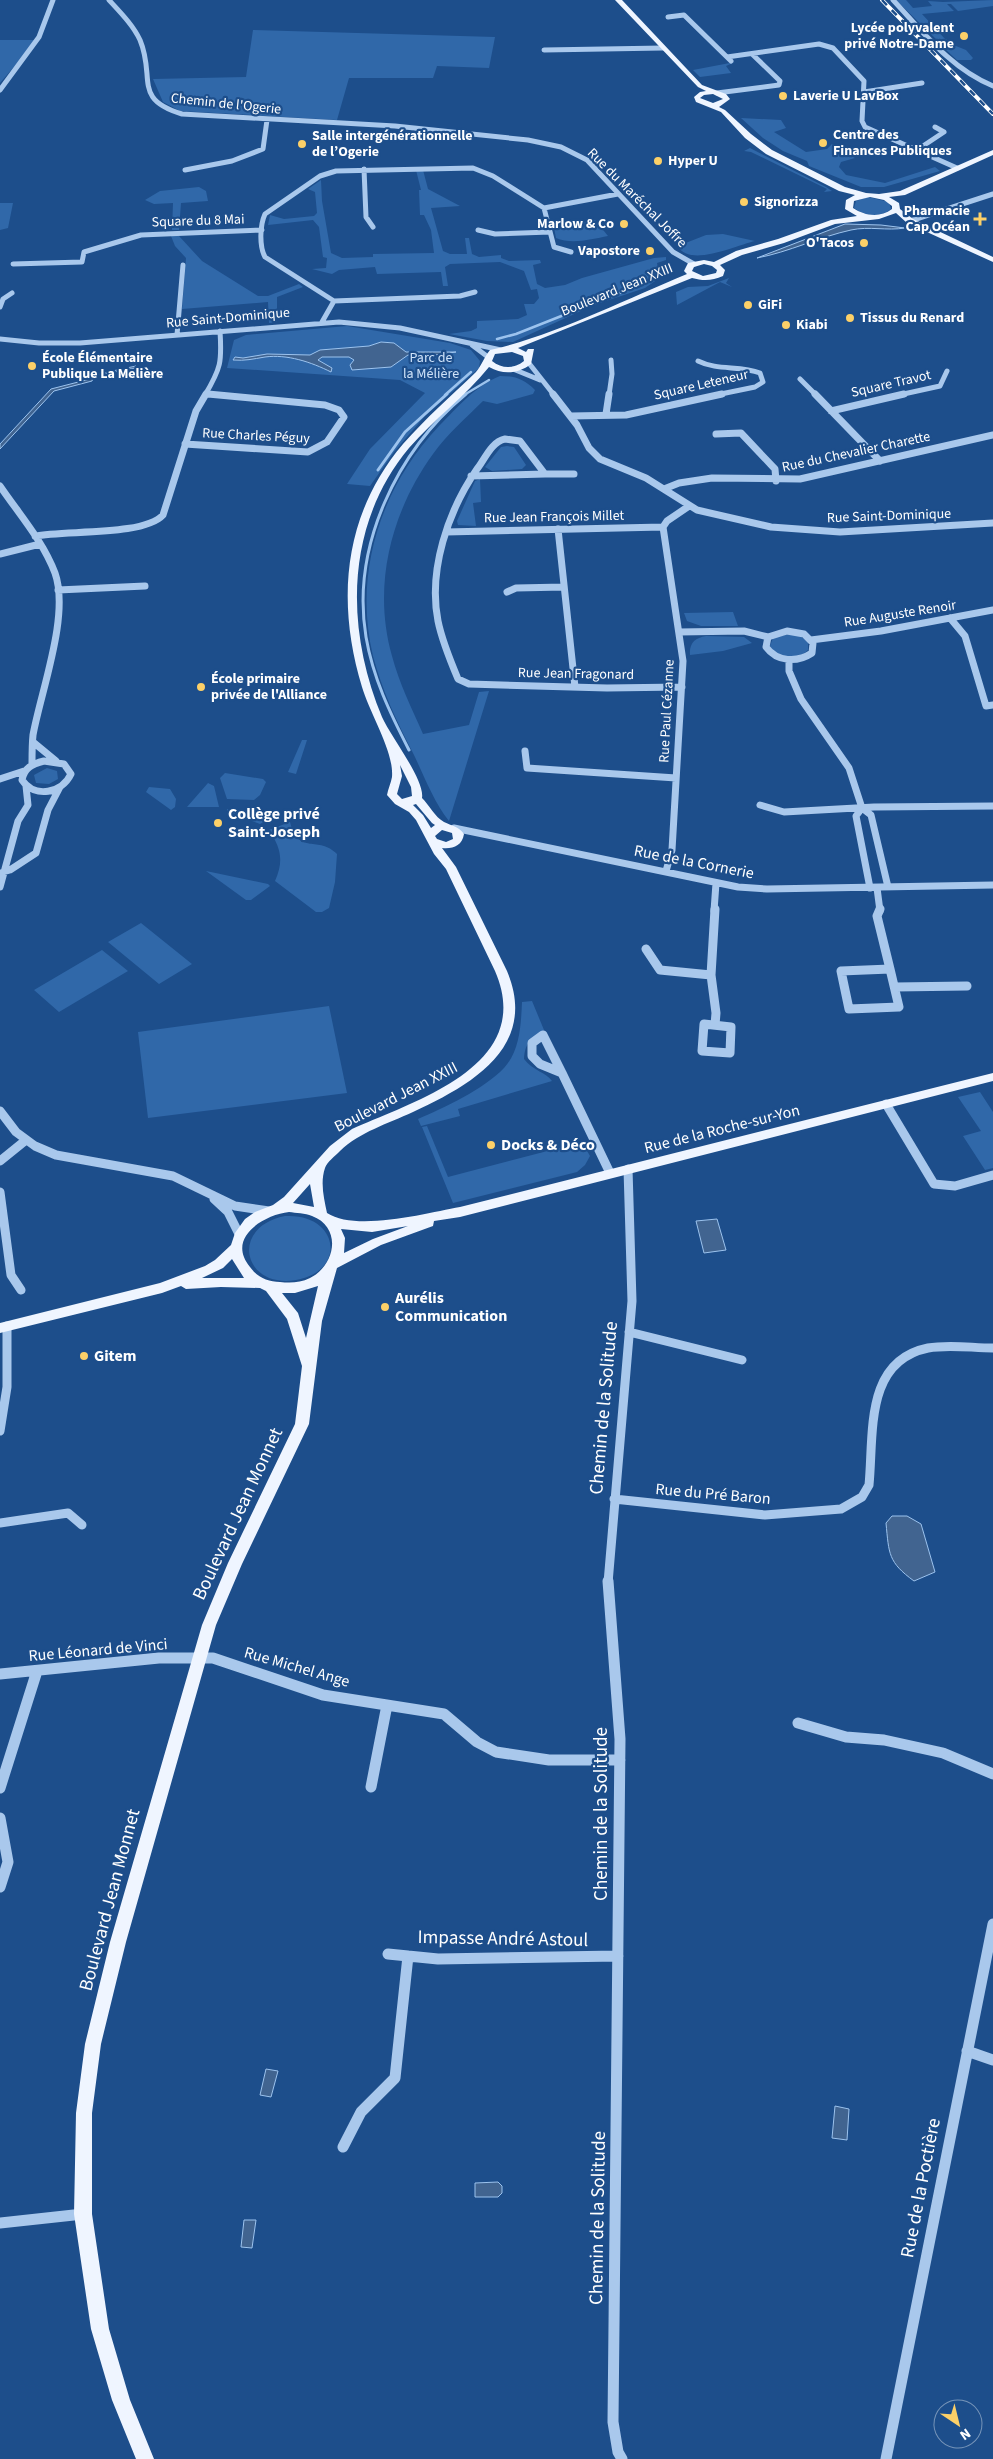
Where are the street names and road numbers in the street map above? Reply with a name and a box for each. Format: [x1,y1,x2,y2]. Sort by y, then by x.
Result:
street label: Chemin de l'Ogerie [170,88,282,120]
street label: Rue du Maréchal Joffre [583,144,691,252]
street label: Square du 8 Mai [151,209,245,233]
street label: Boulevard Jean XXIII [558,258,676,322]
street label: Rue Saint-Dominique [165,303,291,333]
street label: Square Leteneur [652,364,750,406]
street label: Square Travot [849,365,933,403]
street label: Rue Charles Péguy [202,423,311,449]
street label: Rue du Chevalier Charette [780,426,932,477]
street label: Rue Saint-Dominique [827,504,952,528]
street label: Rue Jean François Millet [484,506,625,528]
street label: Rue Auguste Renoir [842,595,958,633]
street label: Rue Paul Cézanne [654,659,680,763]
street label: Rue Jean Fragonard [518,663,634,685]
street label: Rue de la Cornerie [632,840,756,884]
street label: Boulevard Jean XXIII [330,1056,462,1138]
street label: Rue de la Roche-sur-Yon [642,1099,802,1159]
street label: Chemin de la Solitude [583,1320,625,1496]
street label: Boulevard Jean Monnet [186,1423,290,1605]
street label: Rue du Pré Baron [654,1478,772,1510]
street label: Rue Léonard de Vinci [28,1633,168,1667]
street label: Rue Michel Ange [242,1641,352,1693]
street label: Chemin de la Solitude [588,1727,615,1901]
street label: Boulevard Jean Monnet [73,1805,147,1994]
street label: Impasse André Astoul [417,1924,589,1954]
street label: Rue de la Poctière [894,2116,948,2260]
street label: Chemin de la Solitude [583,2131,613,2305]

